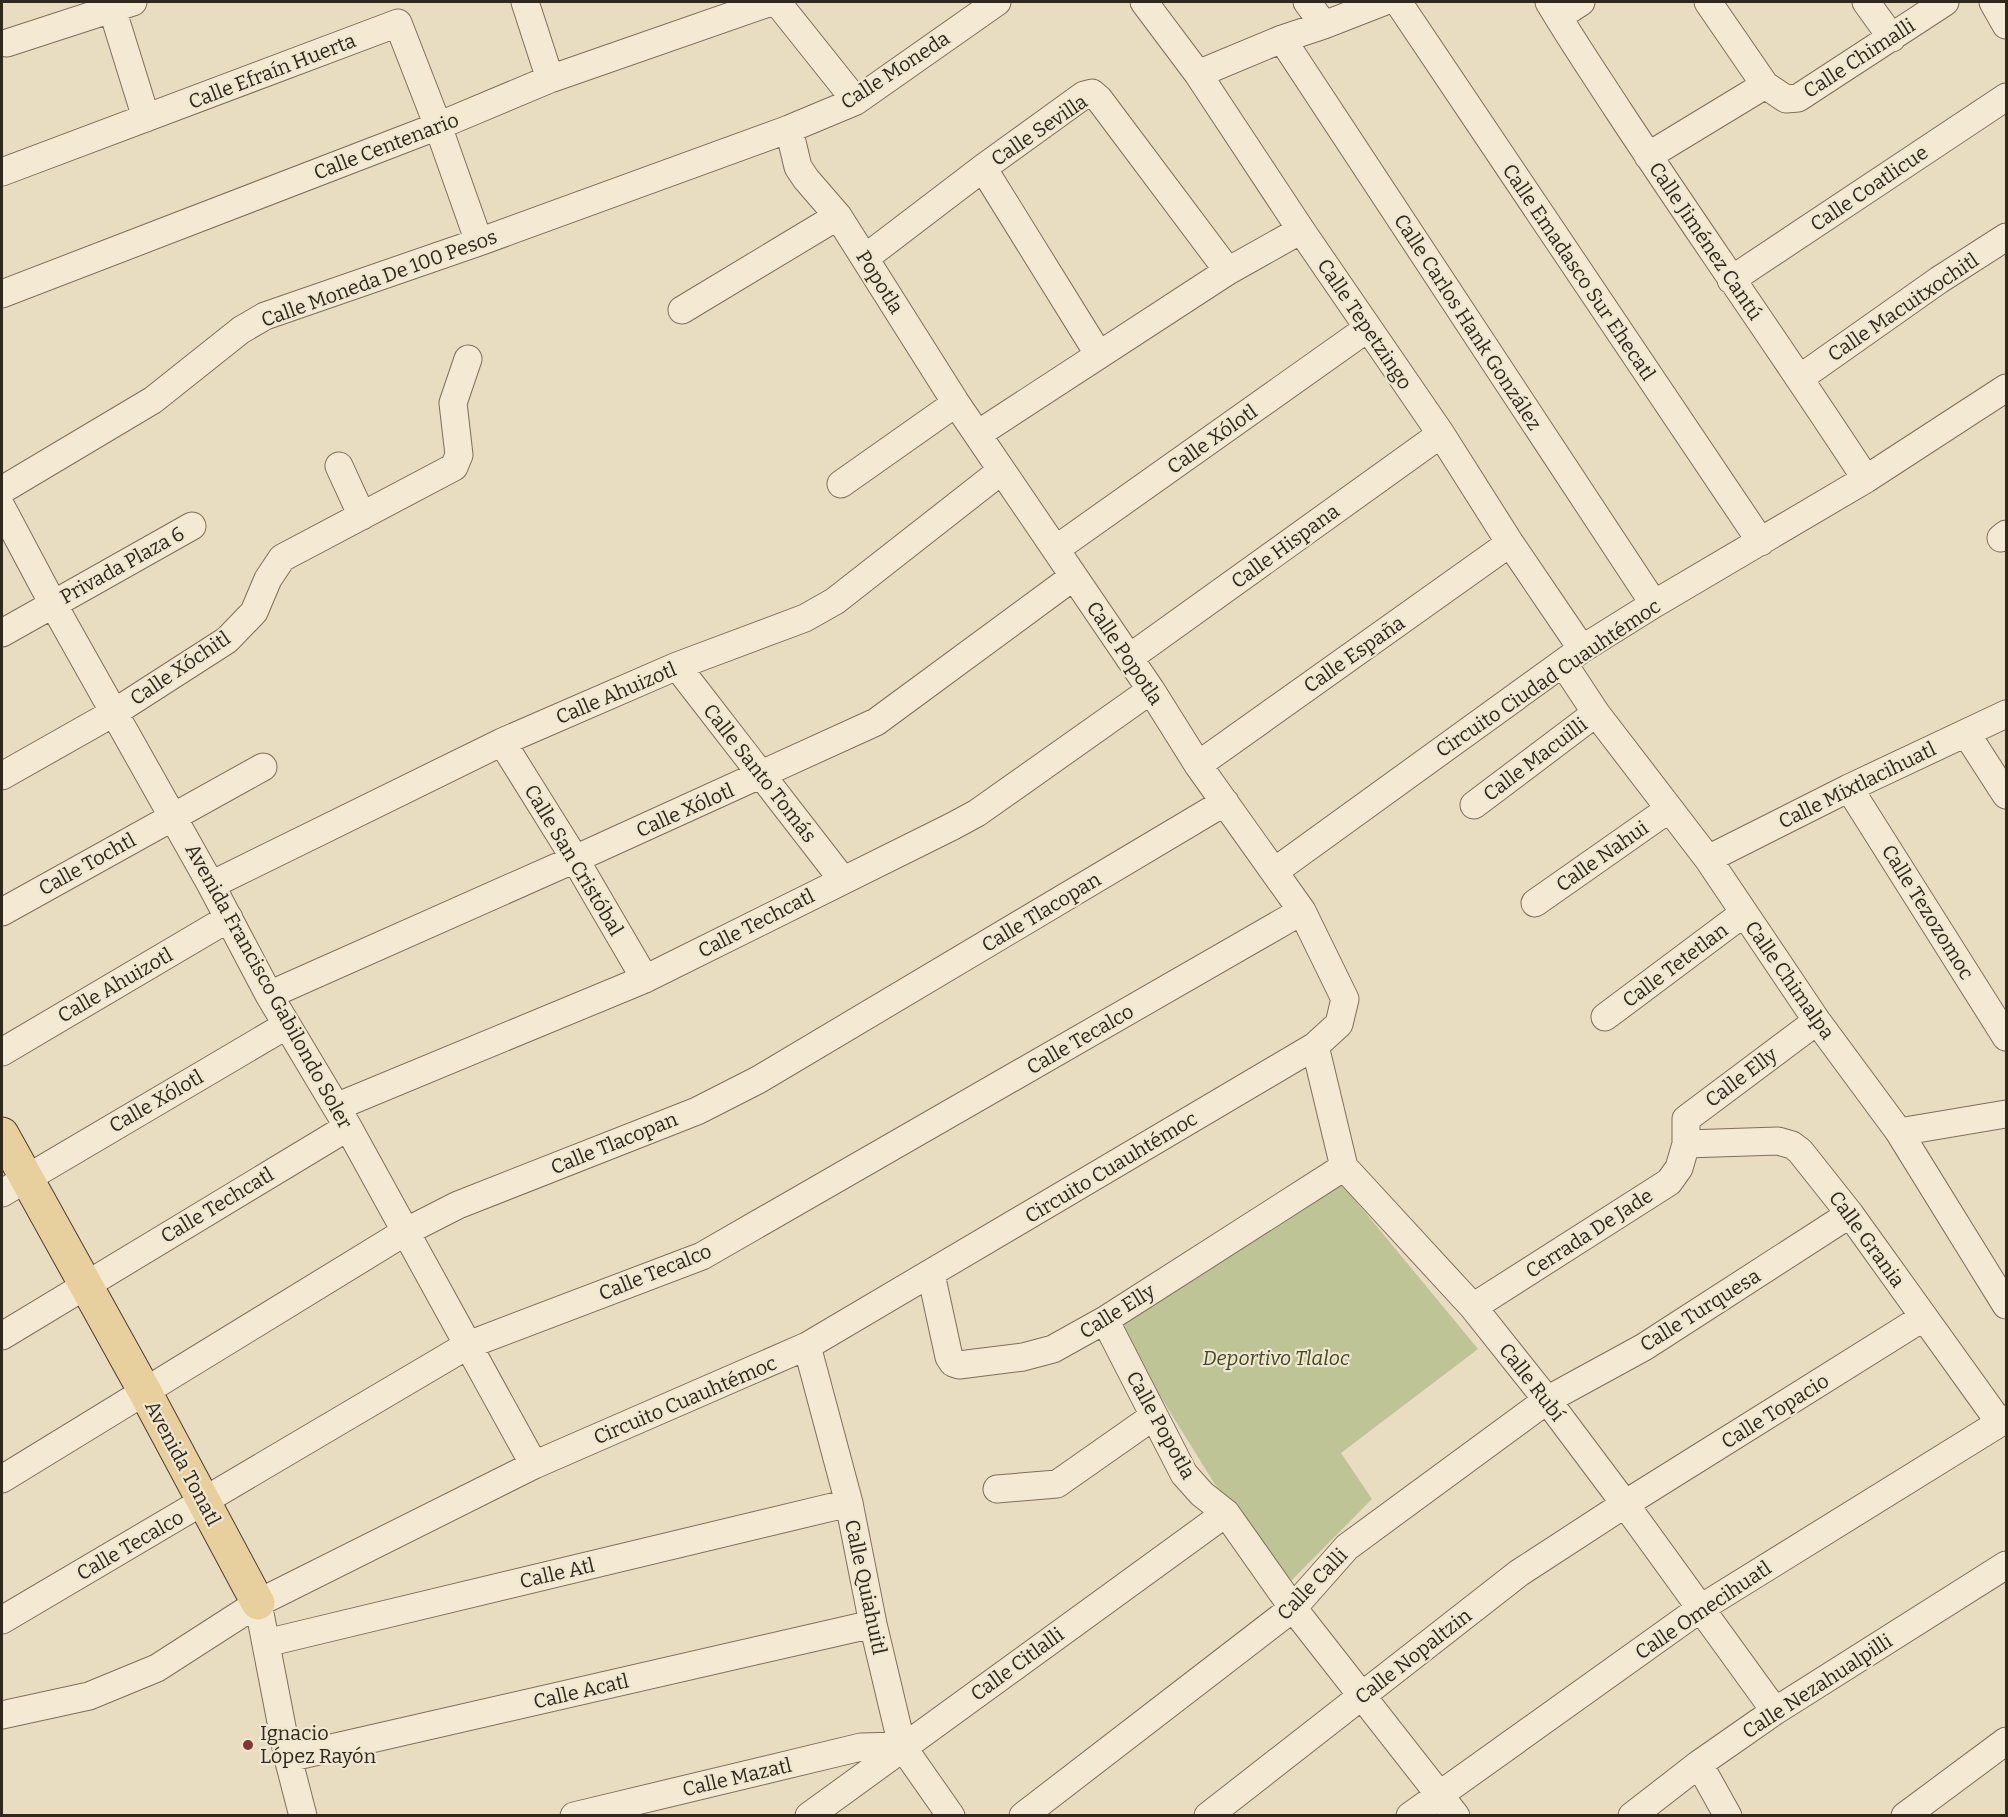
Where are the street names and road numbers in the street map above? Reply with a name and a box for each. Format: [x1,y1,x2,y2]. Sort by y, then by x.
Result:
street label: Calle Chimalli [1799,13,1919,103]
street label: Calle Moneda [836,26,954,114]
street label: Calle Efraín Huerta [185,28,359,114]
street label: Calle Sevilla [986,89,1092,171]
street label: Calle Centenario [310,107,462,185]
street label: Calle Coatlicue [1806,140,1932,236]
street label: Calle Jiménez Cantú [1644,157,1768,325]
street label: Calle Emadasco Sur Ehecatl [1497,159,1661,385]
street label: Calle Carlos Hank González [1389,209,1547,435]
street label: Calle Moneda De 100 Pesos [258,224,500,332]
street label: Popotla [851,246,909,318]
street label: Calle Macuitxochitl [1823,248,1983,366]
street label: Calle Tepetzingo [1312,254,1418,394]
street label: Calle Xólotl [1162,399,1262,479]
street label: Calle Hispana [1226,499,1344,593]
street label: Privada Plaza 6 [56,521,188,609]
street label: Circuito Ciudad Cuauhtémoc [1431,594,1665,762]
street label: Calle Popotla [1082,597,1168,709]
street label: Calle España [1299,610,1409,698]
street label: Calle Xóchitl [125,626,235,710]
street label: Calle Ahuizotl [552,657,680,729]
street label: Calle Santo Tomás [698,699,822,847]
street label: Calle Macuilli [1478,712,1592,806]
street label: Calle Mixtlacihuatl [1774,736,1940,833]
street label: Calle Xólotl [632,778,738,842]
street label: Calle San Cristóbal [519,780,629,940]
street label: Calle Nahui [1551,815,1653,897]
street label: Calle Tochtl [34,827,140,900]
street label: Avenida Francisco Gabilondo Soler [180,839,358,1133]
street label: Calle Tezozomoc [1877,840,1979,984]
street label: Calle Tlacopan [977,867,1105,957]
street label: Calle Techcatl [694,883,818,963]
street label: Calle Chimalpa [1740,916,1840,1044]
street label: Calle Tetetlan [1618,917,1733,1012]
street label: Calle Ahuizotl [53,942,177,1028]
street label: Calle Tecalco [1022,999,1138,1079]
street label: Calle Elly [1700,1042,1782,1112]
street label: Calle Xólotl [105,1064,207,1138]
street label: Circuito Cuauhtémoc [1021,1106,1201,1228]
street label: Calle Tlacopan [547,1107,681,1179]
street label: Calle Techcatl [156,1162,278,1248]
street label: Cerrada De Jade [1521,1183,1657,1283]
street label: Calle Grania [1824,1186,1910,1292]
street label: Calle Tecalco [595,1238,715,1306]
street label: Calle Turquesa [1635,1263,1765,1357]
street label: Calle Elly [1075,1278,1159,1343]
street label: Calle Rubí [1494,1338,1570,1426]
street label: Circuito Cuauhtémoc [590,1351,780,1449]
street label: Calle Popotla [1121,1367,1201,1483]
street label: Calle Topacio [1717,1368,1833,1454]
street label: Avenida Tonatl [140,1396,226,1530]
street label: Calle Tecalco [72,1505,188,1585]
street label: Calle Quiahuitl [840,1517,892,1657]
street label: Calle Calli [1272,1543,1352,1625]
street label: Calle Atl [517,1553,597,1593]
street label: Calle Omecihuatl [1630,1555,1776,1664]
street label: Calle Nopaltzin [1350,1603,1476,1709]
street label: Calle Citlalli [966,1622,1068,1706]
street label: Calle Nezahualpilli [1738,1629,1896,1743]
street label: Calle Acatl [531,1668,631,1714]
street label: Calle Mazatl [680,1753,794,1801]

